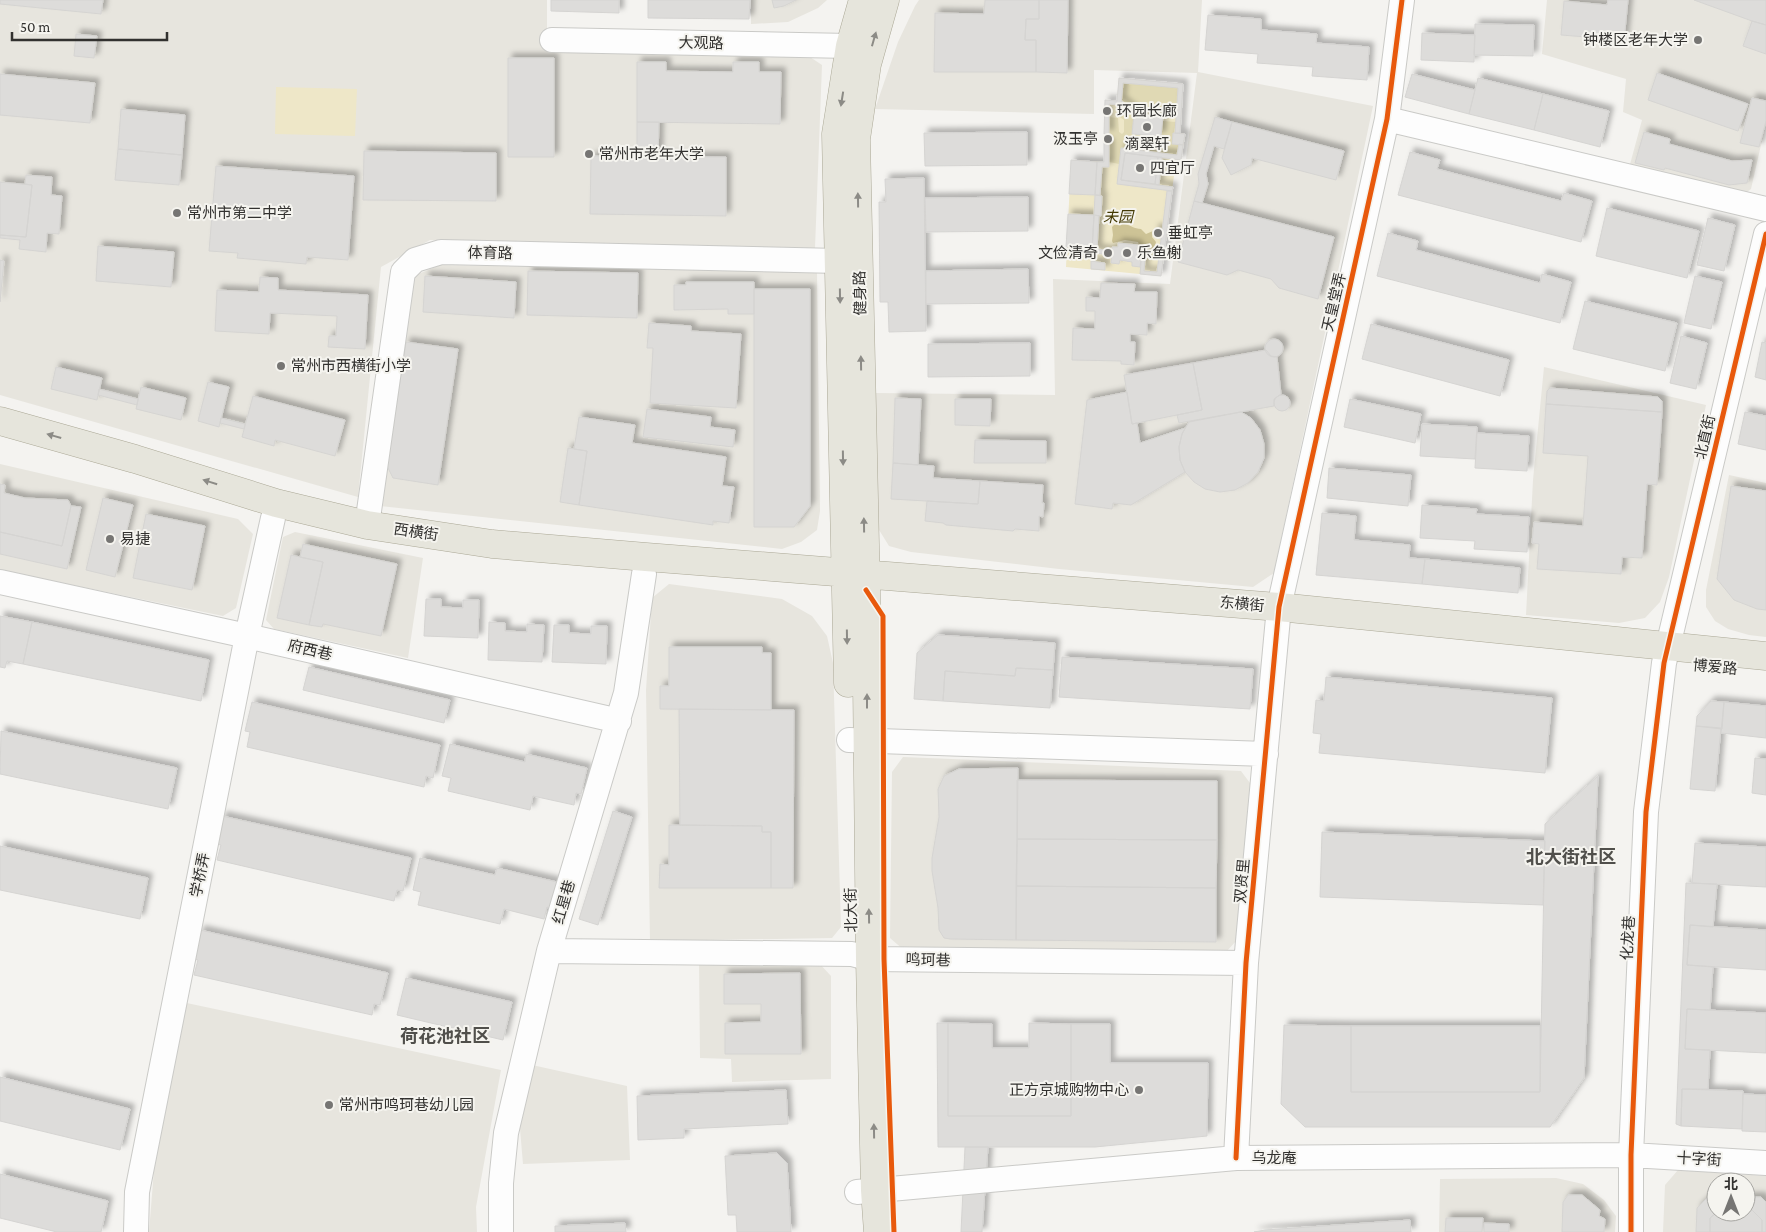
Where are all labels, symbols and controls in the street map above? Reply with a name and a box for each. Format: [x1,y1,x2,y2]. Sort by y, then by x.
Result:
scale bar [12,10,168,42]
text: 50 m [20,19,50,35]
one-way arrow [871,32,879,47]
place label: 钟楼区老年大学 [1583,32,1688,48]
marker: 钟楼区老年大学 [1692,34,1704,46]
street label: 大观路 [678,35,724,51]
one-way arrow [837,91,845,107]
place label: 环园长廊 [1117,103,1177,119]
marker: 环园长廊 [1101,105,1113,117]
marker: 滴翠轩 [1141,121,1153,133]
place label: 汲玉亭 [1053,131,1098,147]
marker: 汲玉亭 [1102,133,1114,145]
place label: 滴翠轩 [1124,136,1170,152]
place label: 常州市老年大学 [599,145,704,162]
marker: 常州市老年大学 [583,148,595,160]
place label: 四宜厅 [1150,160,1195,176]
marker: 四宜厅 [1134,162,1146,174]
one-way arrow [853,192,861,208]
place label: 常州市第二中学 [187,204,292,221]
marker: 常州市第二中学 [171,207,183,219]
park label: 未园 [1103,209,1135,225]
place label: 垂虹亭 [1168,225,1213,241]
marker: 垂虹亭 [1152,227,1164,239]
place label: 乐鱼榭 [1137,244,1182,261]
street label: 体育路 [467,245,513,261]
place label: 文俭清奇 [1038,245,1098,261]
marker: 文俭清奇 [1102,247,1114,259]
marker: 乐鱼榭 [1121,247,1133,259]
street label: 健身路 [852,270,868,316]
street label: 天皇堂弄 [1319,271,1349,333]
one-way arrow [836,288,844,304]
one-way arrow [857,354,865,370]
place label: 常州市西横街小学 [291,357,411,374]
marker: 常州市西横街小学 [275,360,287,372]
street label: 北直街 [1691,413,1718,461]
one-way arrow [47,432,62,440]
one-way arrow [839,450,847,466]
one-way arrow [203,478,218,486]
one-way arrow [860,517,868,533]
street label: 西横街 [393,521,439,543]
place label: 易捷 [120,531,150,547]
marker: 易捷 [104,533,116,545]
street label: 东横街 [1219,594,1265,614]
one-way arrow [843,630,851,646]
street label: 府西巷 [286,637,334,663]
street label: 博爱路 [1692,656,1738,677]
one-way arrow [863,693,871,709]
district label: 北大街社区 [1526,847,1616,867]
street label: 学桥弄 [188,851,212,899]
street label: 双贤里 [1232,858,1252,904]
street label: 红星巷 [550,878,578,926]
street label: 北大街 [842,887,859,933]
one-way arrow [865,908,873,924]
street label: 化龙巷 [1618,915,1637,961]
street label: 鸣珂巷 [905,952,951,968]
district label: 荷花池社区 [400,1026,490,1046]
place label: 正方京城购物中心 [1009,1082,1129,1098]
marker: 正方京城购物中心 [1133,1084,1145,1096]
place label: 常州市鸣珂巷幼儿园 [339,1096,474,1113]
marker: 常州市鸣珂巷幼儿园 [323,1099,335,1111]
one-way arrow [869,1123,877,1139]
street label: 乌龙庵 [1251,1149,1297,1166]
street label: 十字街 [1676,1150,1722,1168]
north arrow [1706,1172,1756,1222]
text: 北 [1724,1176,1738,1192]

